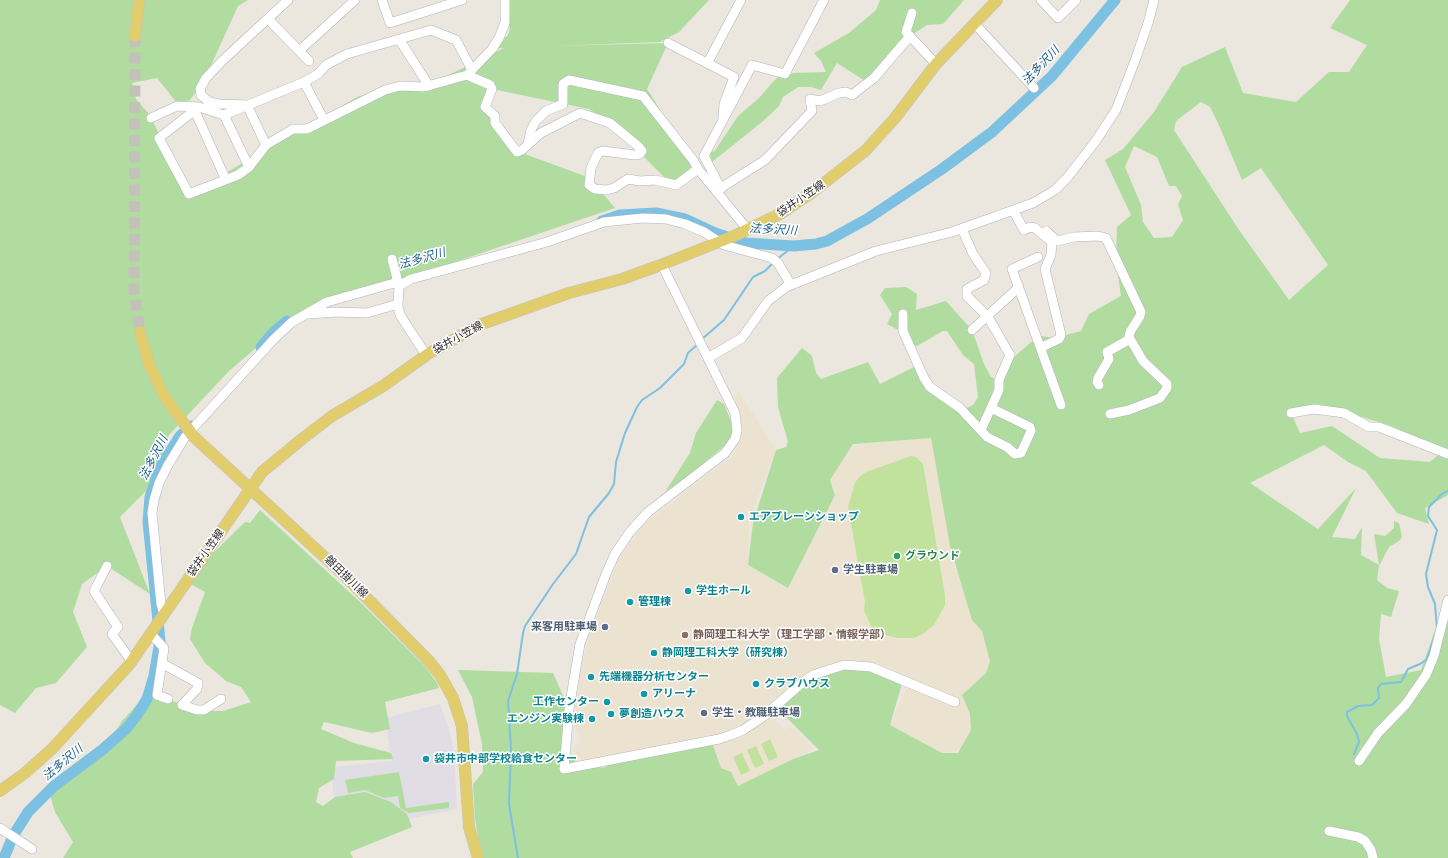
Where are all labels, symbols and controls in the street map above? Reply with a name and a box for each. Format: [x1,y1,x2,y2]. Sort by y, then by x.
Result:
water label: 法多沢川 [1019,44,1063,88]
street label: 袋井小笠線 [775,178,827,220]
water label: 法多沢川 [749,222,797,238]
water label: 法多沢川 [397,245,447,273]
street label: 袋井小笠線 [431,319,485,357]
water label: 法多沢川 [137,433,171,483]
place label: エアプレーンショップ [749,510,859,524]
marker: エアプレーンショップ [736,512,746,522]
street label: 袋井小笠線 [185,527,227,579]
place label: グラウンド [905,549,960,563]
marker: グラウンド [892,551,902,561]
street label: 磐田掛川線 [322,553,370,601]
place label: 学生駐車場 [843,563,898,577]
marker: 学生駐車場 [830,565,840,575]
place label: 学生ホール [696,584,751,598]
marker: 学生ホール [683,586,693,596]
place label: 管理棟 [638,595,671,609]
marker: 管理棟 [625,597,635,607]
place label: 来客用駐車場 [531,620,597,634]
marker: 来客用駐車場 [600,622,610,632]
place label: 静岡理工科大学（理工学部・情報学部） [693,628,891,642]
marker: 静岡理工科大学（理工学部・情報学部） [680,630,690,640]
place label: 静岡理工科大学（研究棟） [662,646,794,660]
marker: 静岡理工科大学（研究棟） [649,648,659,658]
place label: 先端機器分析センター [599,670,709,684]
marker: 先端機器分析センター [586,672,596,682]
place label: クラブハウス [764,677,830,691]
marker: クラブハウス [751,679,761,689]
place label: アリーナ [652,687,696,701]
marker: アリーナ [639,689,649,699]
place label: 工作センター [533,695,599,709]
marker: 工作センター [602,697,612,707]
place label: 学生・教職駐車場 [712,706,800,720]
place label: 夢創造ハウス [619,707,685,721]
marker: 学生・教職駐車場 [699,708,709,718]
marker: 夢創造ハウス [606,709,616,719]
place label: エンジン実験棟 [507,712,584,726]
marker: エンジン実験棟 [587,714,597,724]
water label: 法多沢川 [40,742,86,784]
place label: 袋井市中部学校給食センター [434,752,577,766]
marker: 袋井市中部学校給食センター [421,754,431,764]

